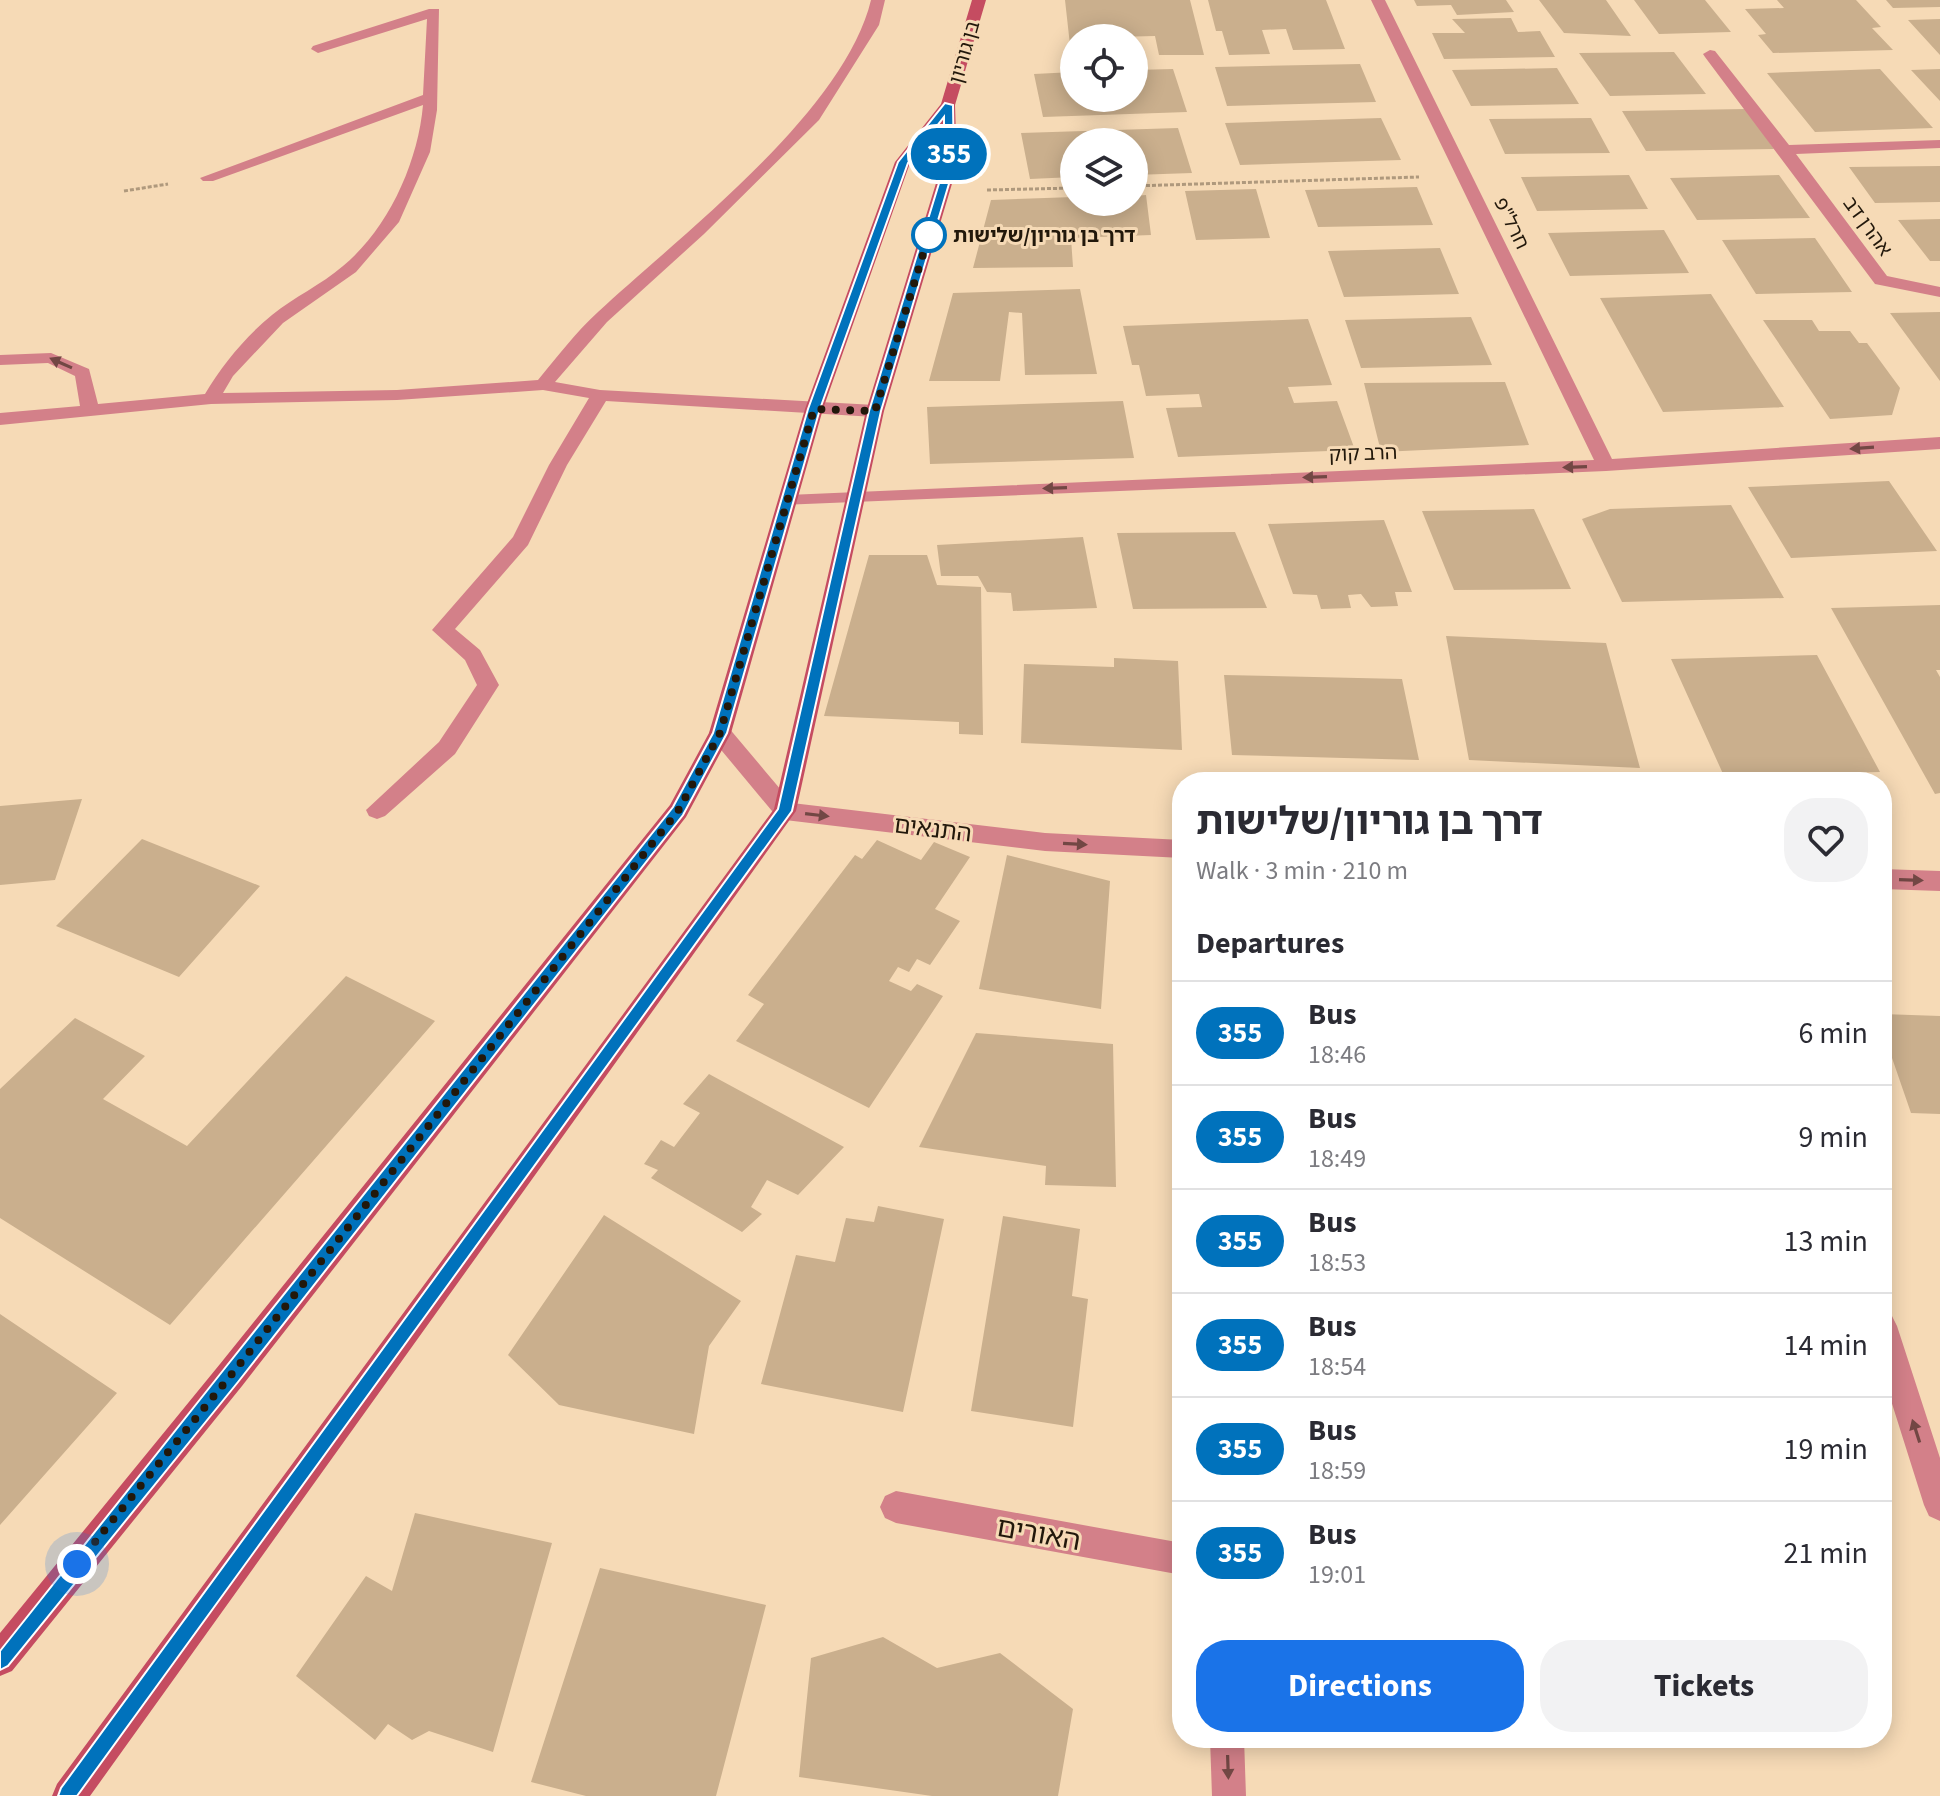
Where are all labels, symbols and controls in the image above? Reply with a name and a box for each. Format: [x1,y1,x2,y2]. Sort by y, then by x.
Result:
street label: בן גוריון [943,18,987,87]
map controls [1060,24,1148,216]
button: locate [1060,24,1148,112]
line badge: 355 [903,128,995,180]
button: layers [1060,128,1148,216]
text: 355 [927,134,971,174]
street label: אהרן דב [1836,191,1898,262]
street label: חרל"פ [1487,193,1536,254]
marker: דרך בן גוריון/שלישות [912,218,946,252]
place label: דרך בן גוריון/שלישות [953,222,1136,250]
one-way arrow [49,357,73,370]
street label: הרב קוק [1328,439,1398,469]
one-way arrow [1849,442,1874,455]
one-way arrow [1562,460,1587,473]
one-way arrow [1302,471,1327,484]
one-way arrow [1042,482,1067,495]
text: דרך בן גוריון/שלישות [1196,795,1543,849]
button: heart [1784,798,1868,882]
street label: התנאים [892,807,974,852]
one-way arrow [805,809,830,822]
one-way arrow [1063,838,1088,851]
text: Walk · 3 min · 210 m [1196,852,1408,889]
one-way arrow [1899,873,1924,886]
text: Departures [1196,922,1344,965]
text: Bus [1308,993,1356,1036]
text: 6 min [1798,1012,1868,1055]
text: 355 [1218,1013,1262,1053]
text: 18:46 [1308,1036,1366,1073]
text: Bus [1308,1097,1356,1140]
text: 9 min [1798,1116,1868,1159]
text: 355 [1218,1117,1262,1157]
text: 18:49 [1308,1140,1366,1177]
text: Bus [1308,1201,1356,1244]
text: 13 min [1784,1220,1868,1263]
text: 355 [1218,1221,1262,1261]
text: 18:53 [1308,1244,1366,1281]
text: Bus [1308,1305,1356,1348]
text: 14 min [1784,1324,1868,1367]
text: 355 [1218,1325,1262,1365]
text: 18:54 [1308,1348,1366,1385]
text: Bus [1308,1409,1356,1452]
one-way arrow [1909,1419,1922,1443]
text: 19 min [1784,1428,1868,1471]
text: 355 [1218,1429,1262,1469]
text: 18:59 [1308,1452,1366,1489]
street label: האורים [994,1507,1084,1561]
text: Bus [1308,1513,1356,1556]
text: 21 min [1784,1532,1868,1575]
text: 355 [1218,1533,1262,1573]
your location [57,1544,97,1584]
text: 19:01 [1308,1556,1366,1593]
button: Directions [1196,1640,1524,1732]
button: Tickets [1540,1640,1868,1732]
one-way arrow [1222,1755,1235,1780]

